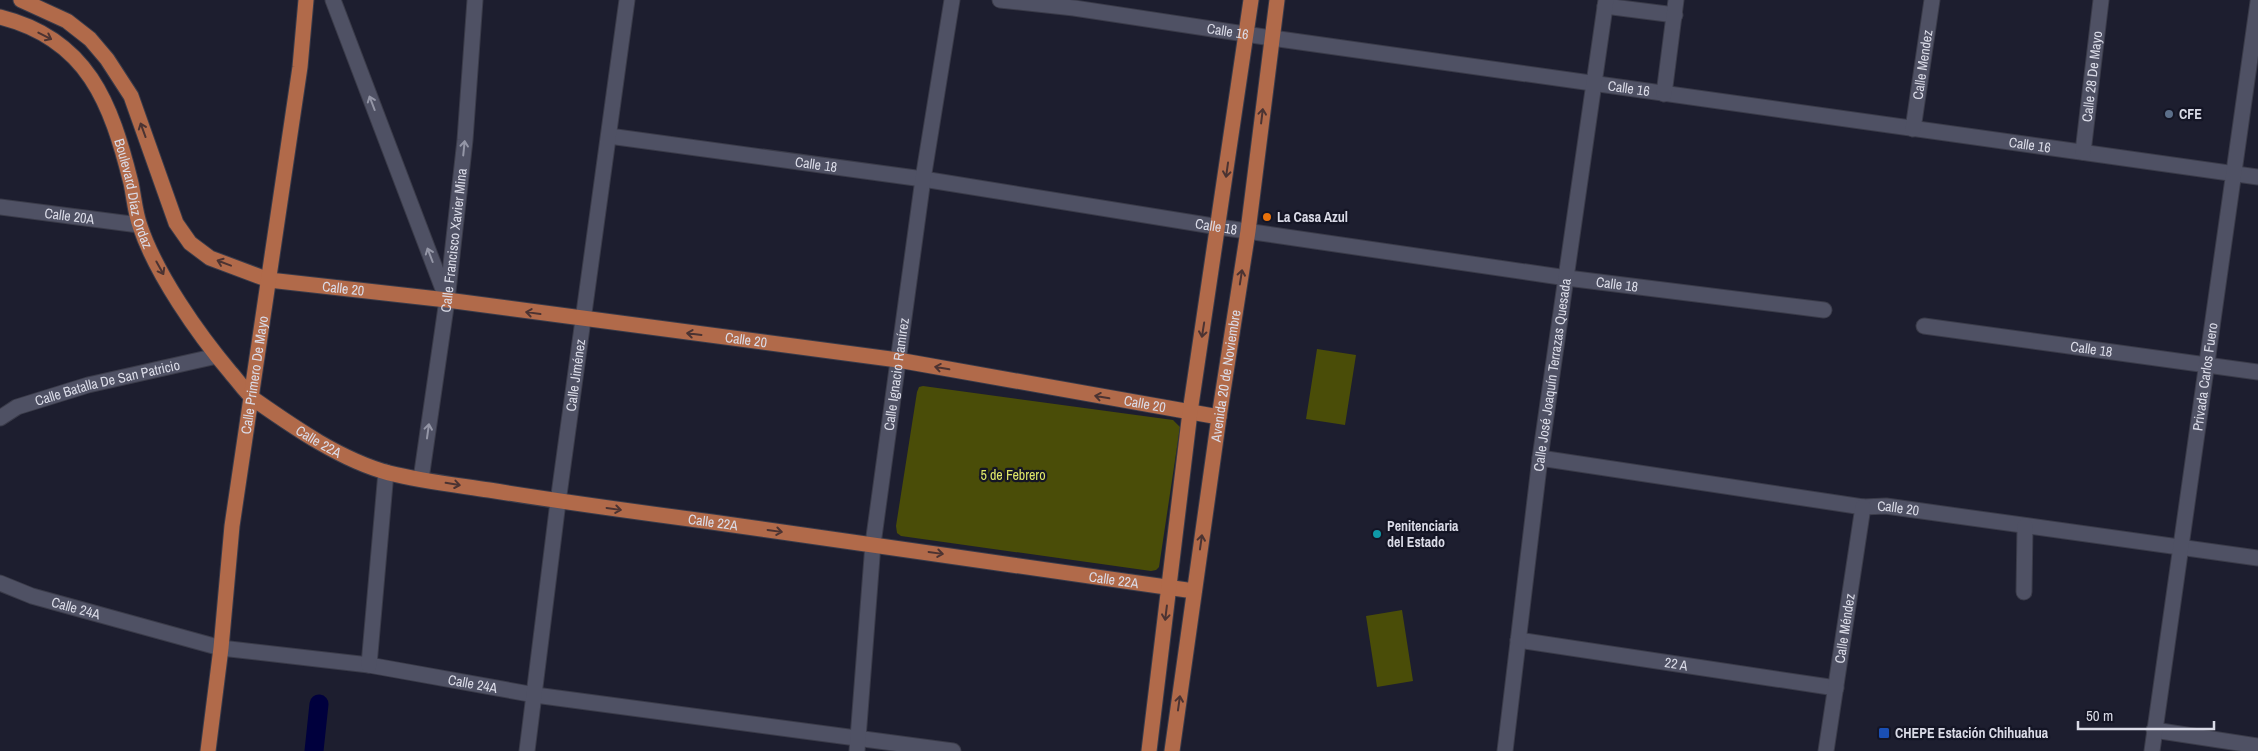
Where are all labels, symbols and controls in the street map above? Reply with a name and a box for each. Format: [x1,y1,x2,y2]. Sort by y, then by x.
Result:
street label: Calle 16 [1206,19,1250,43]
street label: Calle Mendez [1908,28,1937,101]
street label: Calle 28 De Mayo [2078,30,2106,123]
one-way arrow [37,32,52,41]
street label: Calle 16 [1607,76,1651,100]
one-way arrow [367,96,376,111]
place label: CFE [2179,105,2202,123]
one-way arrow [1257,108,1267,124]
marker: CFE [2163,108,2175,120]
one-way arrow [138,123,147,138]
street label: Calle 16 [2008,133,2052,157]
street label: Boulevard Díaz Ordaz [110,136,157,252]
one-way arrow [459,140,469,156]
street label: Calle 18 [794,153,838,176]
one-way arrow [1222,161,1232,177]
street label: Calle Francisco Xavier Mina [436,167,471,314]
street label: Calle 20A [44,204,96,228]
place label: La Casa Azul [1277,208,1348,226]
marker: La Casa Azul [1261,211,1273,223]
street label: Calle 18 [1194,214,1238,239]
one-way arrow [425,248,434,263]
one-way arrow [216,258,232,267]
one-way arrow [155,261,165,276]
one-way arrow [1236,270,1246,286]
street label: Calle 18 [1595,273,1639,296]
street label: Calle 20 [321,277,365,300]
street label: Calle José Joaquín Terrazas Quesada [1529,277,1575,472]
one-way arrow [526,308,542,318]
street label: Avenida 20 de Noviembre [1206,309,1245,444]
street label: Calle Primero De Mayo [237,315,272,435]
street label: Calle Ignacio Ramírez [880,316,913,432]
street label: Privada Carlos Fuero [2188,321,2222,432]
one-way arrow [1198,322,1208,338]
street label: Calle 20 [724,328,768,351]
one-way arrow [687,329,703,339]
street label: Calle 18 [2069,337,2114,361]
street label: Calle Jiménez [562,338,589,412]
street label: Calle Batalla De San Patricio [33,356,182,410]
one-way arrow [934,363,950,373]
one-way arrow [1094,391,1110,401]
street label: Calle 20 [1122,391,1167,416]
street label: Calle 22A [292,421,345,462]
one-way arrow [423,423,433,439]
park label: 5 de Febrero [980,466,1046,484]
one-way arrow [445,480,461,490]
street label: Calle 20 [1877,497,1920,520]
one-way arrow [606,504,622,514]
street label: Calle 22A [687,510,739,534]
place label: Penitenciaria del Estado [1387,517,1459,551]
one-way arrow [767,526,783,536]
marker: Penitenciaria del Estado [1371,528,1383,540]
one-way arrow [1196,534,1206,550]
one-way arrow [928,549,944,559]
street label: Calle 22A [1088,567,1140,592]
street label: Calle Méndez [1830,592,1859,664]
street label: Calle 24A [49,593,103,623]
one-way arrow [1161,605,1171,621]
street label: 22 A [1663,653,1689,675]
street label: Calle 24A [447,670,499,697]
one-way arrow [1174,695,1184,711]
scale bar [2078,698,2214,730]
text: 50 m [2086,705,2113,726]
place label: CHEPE Estación Chihuahua [1895,724,2049,742]
marker: CHEPE Estación Chihuahua [1877,726,1891,740]

